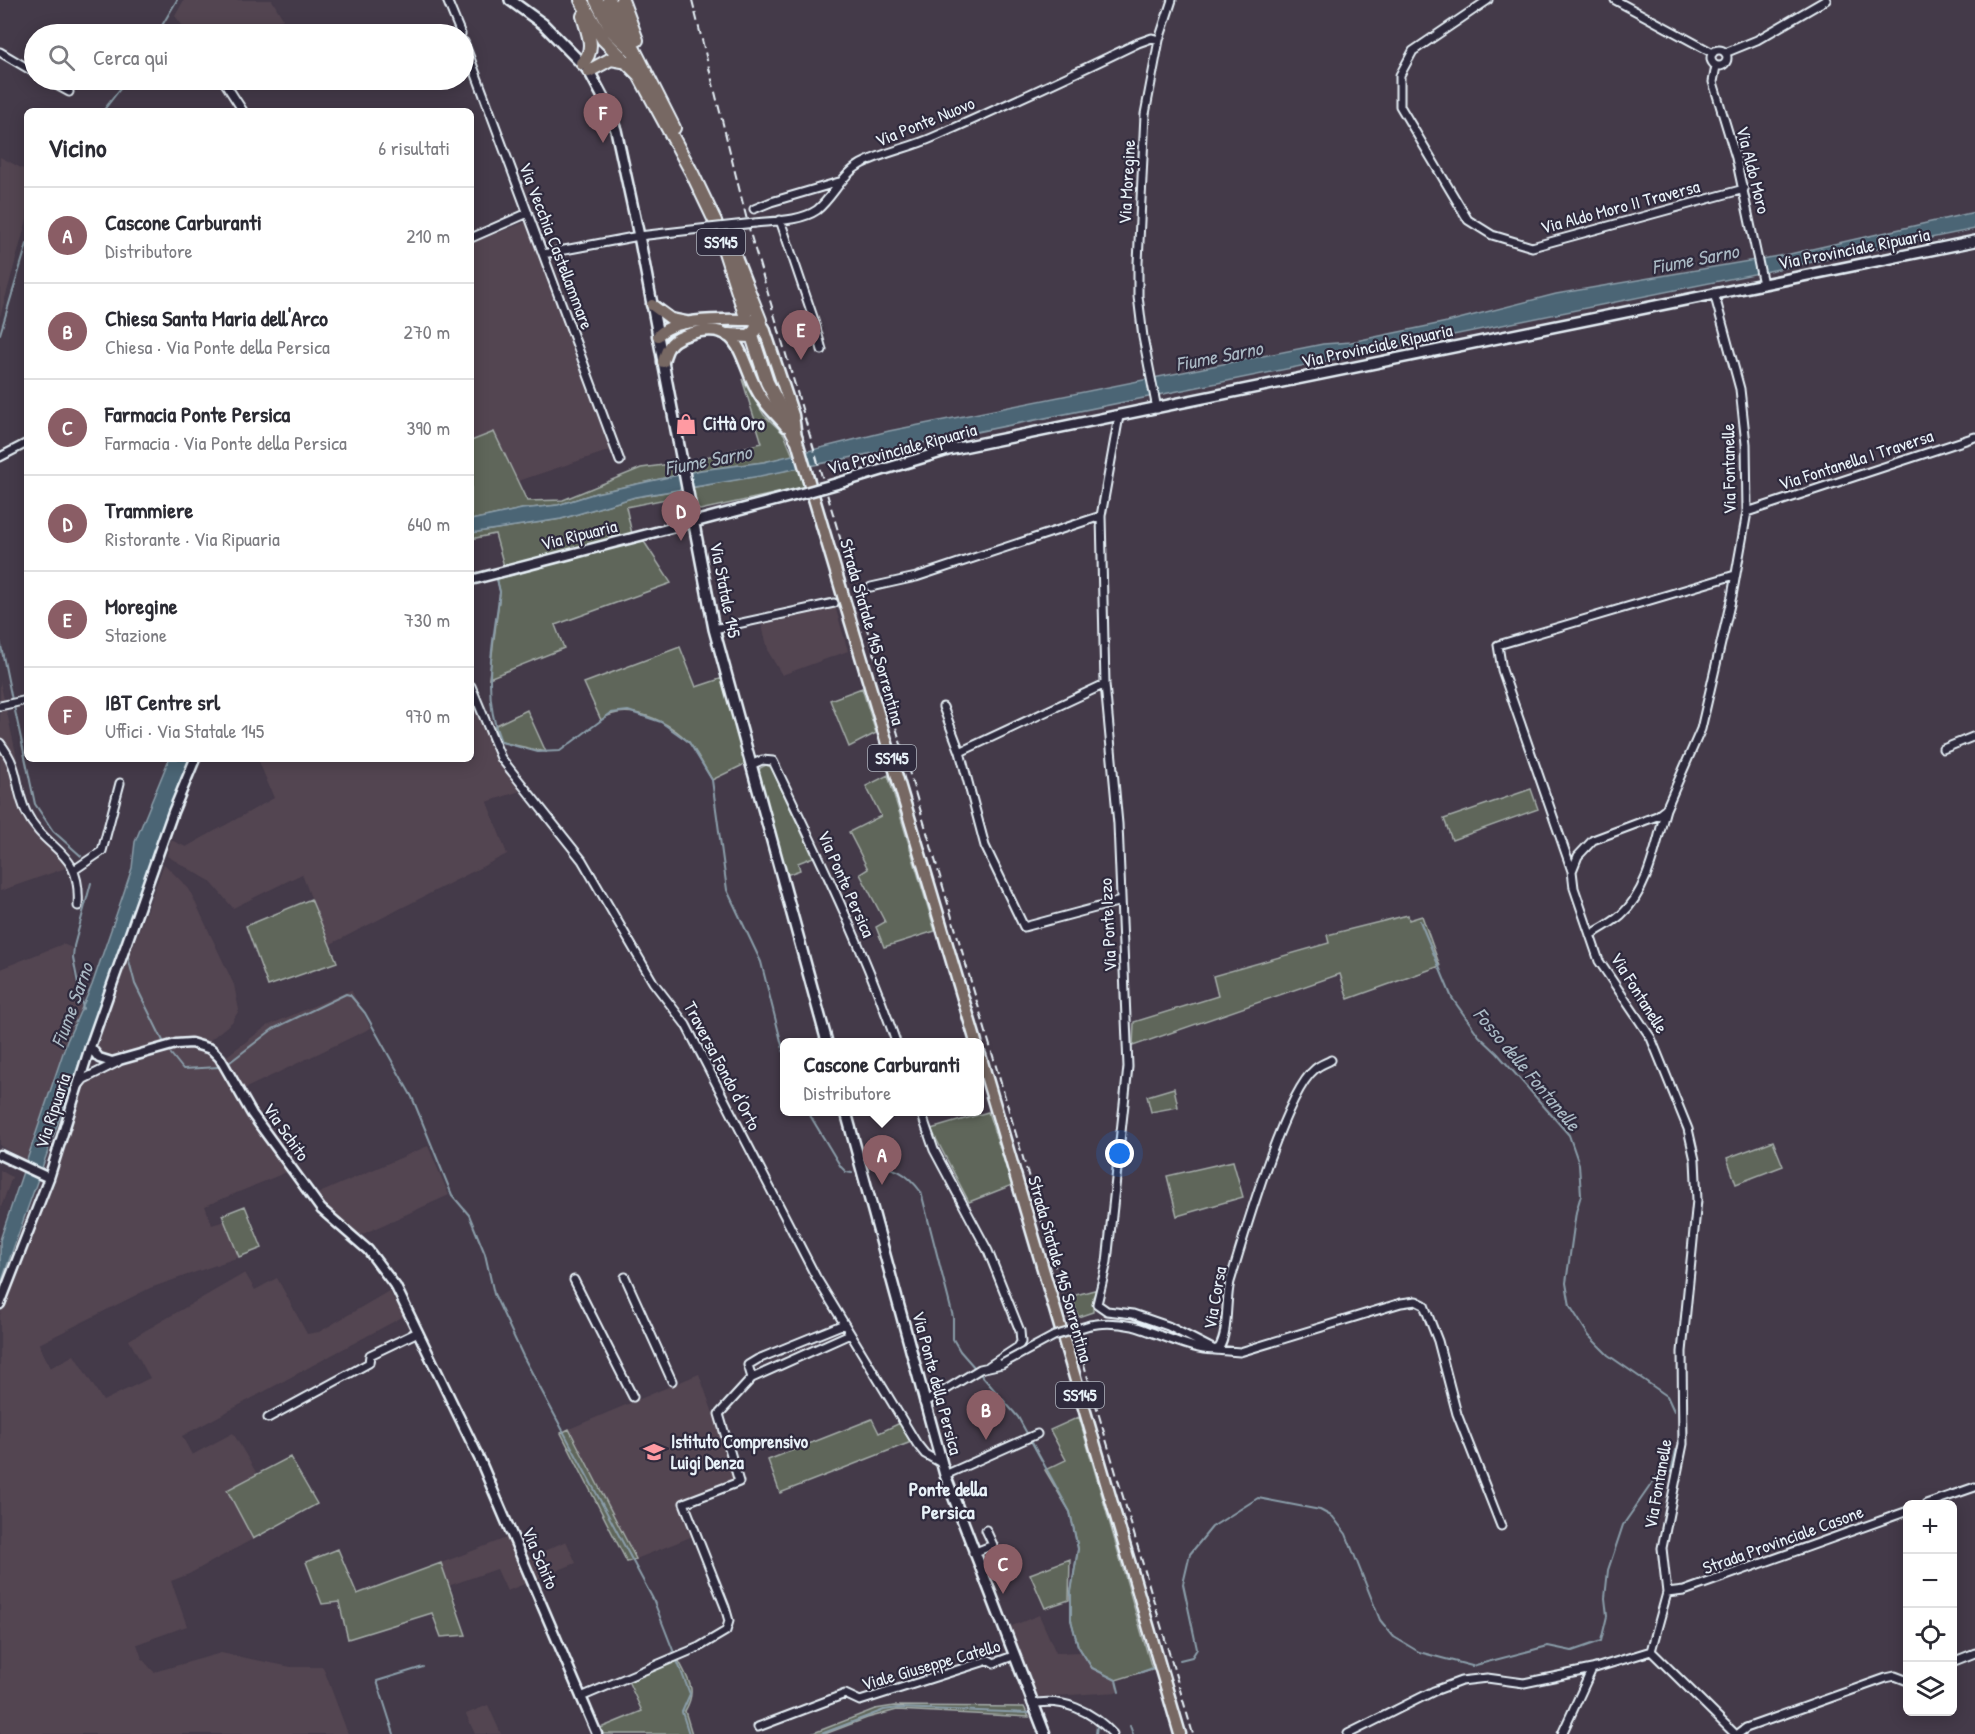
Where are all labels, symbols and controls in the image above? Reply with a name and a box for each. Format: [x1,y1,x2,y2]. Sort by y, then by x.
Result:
search box [24,24,474,90]
icon: search [45,41,78,74]
text: Cerca qui [93,42,168,72]
street label: Via Ponte Nuovo [871,90,978,153]
pin: F [584,94,622,143]
street label: Via Aldo Moro [1731,123,1776,216]
text: Vicino [48,130,107,165]
text: 6 risultati [378,134,450,161]
street label: Via Moregine [1112,139,1141,225]
street label: Via Vecchia Castellammare [513,159,600,333]
street label: Via Aldo Moro II Traversa [1537,173,1702,240]
text: Cascone Carburanti [105,207,262,237]
text: A [63,222,72,249]
text: 210 m [406,222,450,249]
street label: Via Provinciale Ripuaria [1776,222,1932,275]
road number: SS145 [697,229,745,255]
water label: Fiume Sarno [1649,236,1743,280]
text: Distributore [105,237,193,264]
text: Chiesa Santa Maria dell'Arco [105,303,328,333]
pin: E [782,310,820,360]
street label: Via Provinciale Ripuaria [1299,317,1455,374]
text: B [62,318,73,345]
text: 270 m [404,318,450,345]
text: Chiesa · Via Ponte della Persica [105,333,330,360]
water label: Fiume Sarno [1173,333,1267,377]
text: Farmacia Ponte Persica [105,399,290,429]
place label: Città Oro [703,411,765,436]
shop icon: Città Oro [674,412,698,436]
text: C [62,414,73,441]
text: 390 m [407,414,450,441]
street label: Via Provinciale Ripuaria [824,417,979,481]
street label: Via Fontanelle [1715,423,1742,515]
street label: Via Fontanella I Traversa [1775,423,1936,496]
text: Farmacia · Via Ponte della Persica [105,429,347,456]
water label: Fiume Sarno [662,437,756,481]
pin: D [662,492,700,541]
text: Trammiere [105,495,193,525]
text: D [63,510,72,537]
text: 640 m [407,510,450,537]
street label: Via Ripuaria [538,513,620,556]
text: Ristorante · Via Ripuaria [105,525,280,552]
street label: Strada Statale 145 Sorrentina [834,536,911,728]
street label: Via Statale 145 [704,540,747,640]
text: Moregine [105,591,178,621]
text: E [63,606,72,633]
text: 730 m [404,606,450,633]
text: Stazione [105,621,167,648]
text: IBT Centre srl [105,687,220,717]
text: F [64,702,71,729]
text: 970 m [406,702,450,729]
text: Uffici · Via Statale 145 [105,717,264,744]
road number: SS145 [868,745,916,771]
street label: Via Ponte Persica [812,826,881,941]
street label: Via Ponte Izzo [1093,878,1122,973]
street label: Via Fontanelle [1605,948,1674,1038]
water label: Fiume Sarno [44,957,100,1051]
street label: Traversa Fondo d'Orto [678,997,767,1135]
water label: Fosso delle Fontanelle [1468,1001,1588,1137]
popup [780,1038,984,1116]
text: Cascone Carburanti [804,1049,960,1079]
street label: Via Ripuaria [29,1070,76,1152]
text: Distributore [804,1079,891,1106]
street label: Via Schito [257,1098,315,1166]
pin: A [862,1136,902,1185]
your location [1105,1139,1134,1168]
street label: Strada Statale 145 Sorrentina [1022,1173,1099,1365]
street label: Via Corsa [1197,1265,1232,1331]
street label: Via Ponte della Persica [906,1308,969,1457]
road number: SS145 [1056,1382,1104,1408]
pin: B [966,1390,1006,1440]
place label: Istituto Comprensivo Luigi Denza [671,1429,809,1476]
street label: Via Fontanelle [1637,1437,1678,1531]
school or university icon: Istituto Comprensivo Luigi Denza [642,1440,666,1464]
district label: Ponte della Persica [909,1475,987,1525]
street label: Strada Provinciale Casone [1699,1499,1867,1580]
map controls [1903,1500,1957,1716]
button: + [1903,1500,1957,1554]
street label: Via Schito [516,1523,565,1593]
pin: C [984,1544,1022,1594]
button: − [1903,1554,1957,1608]
button: locate [1903,1608,1957,1662]
street label: Viale Giuseppe Catello [859,1633,1003,1696]
button: layers [1903,1662,1957,1716]

